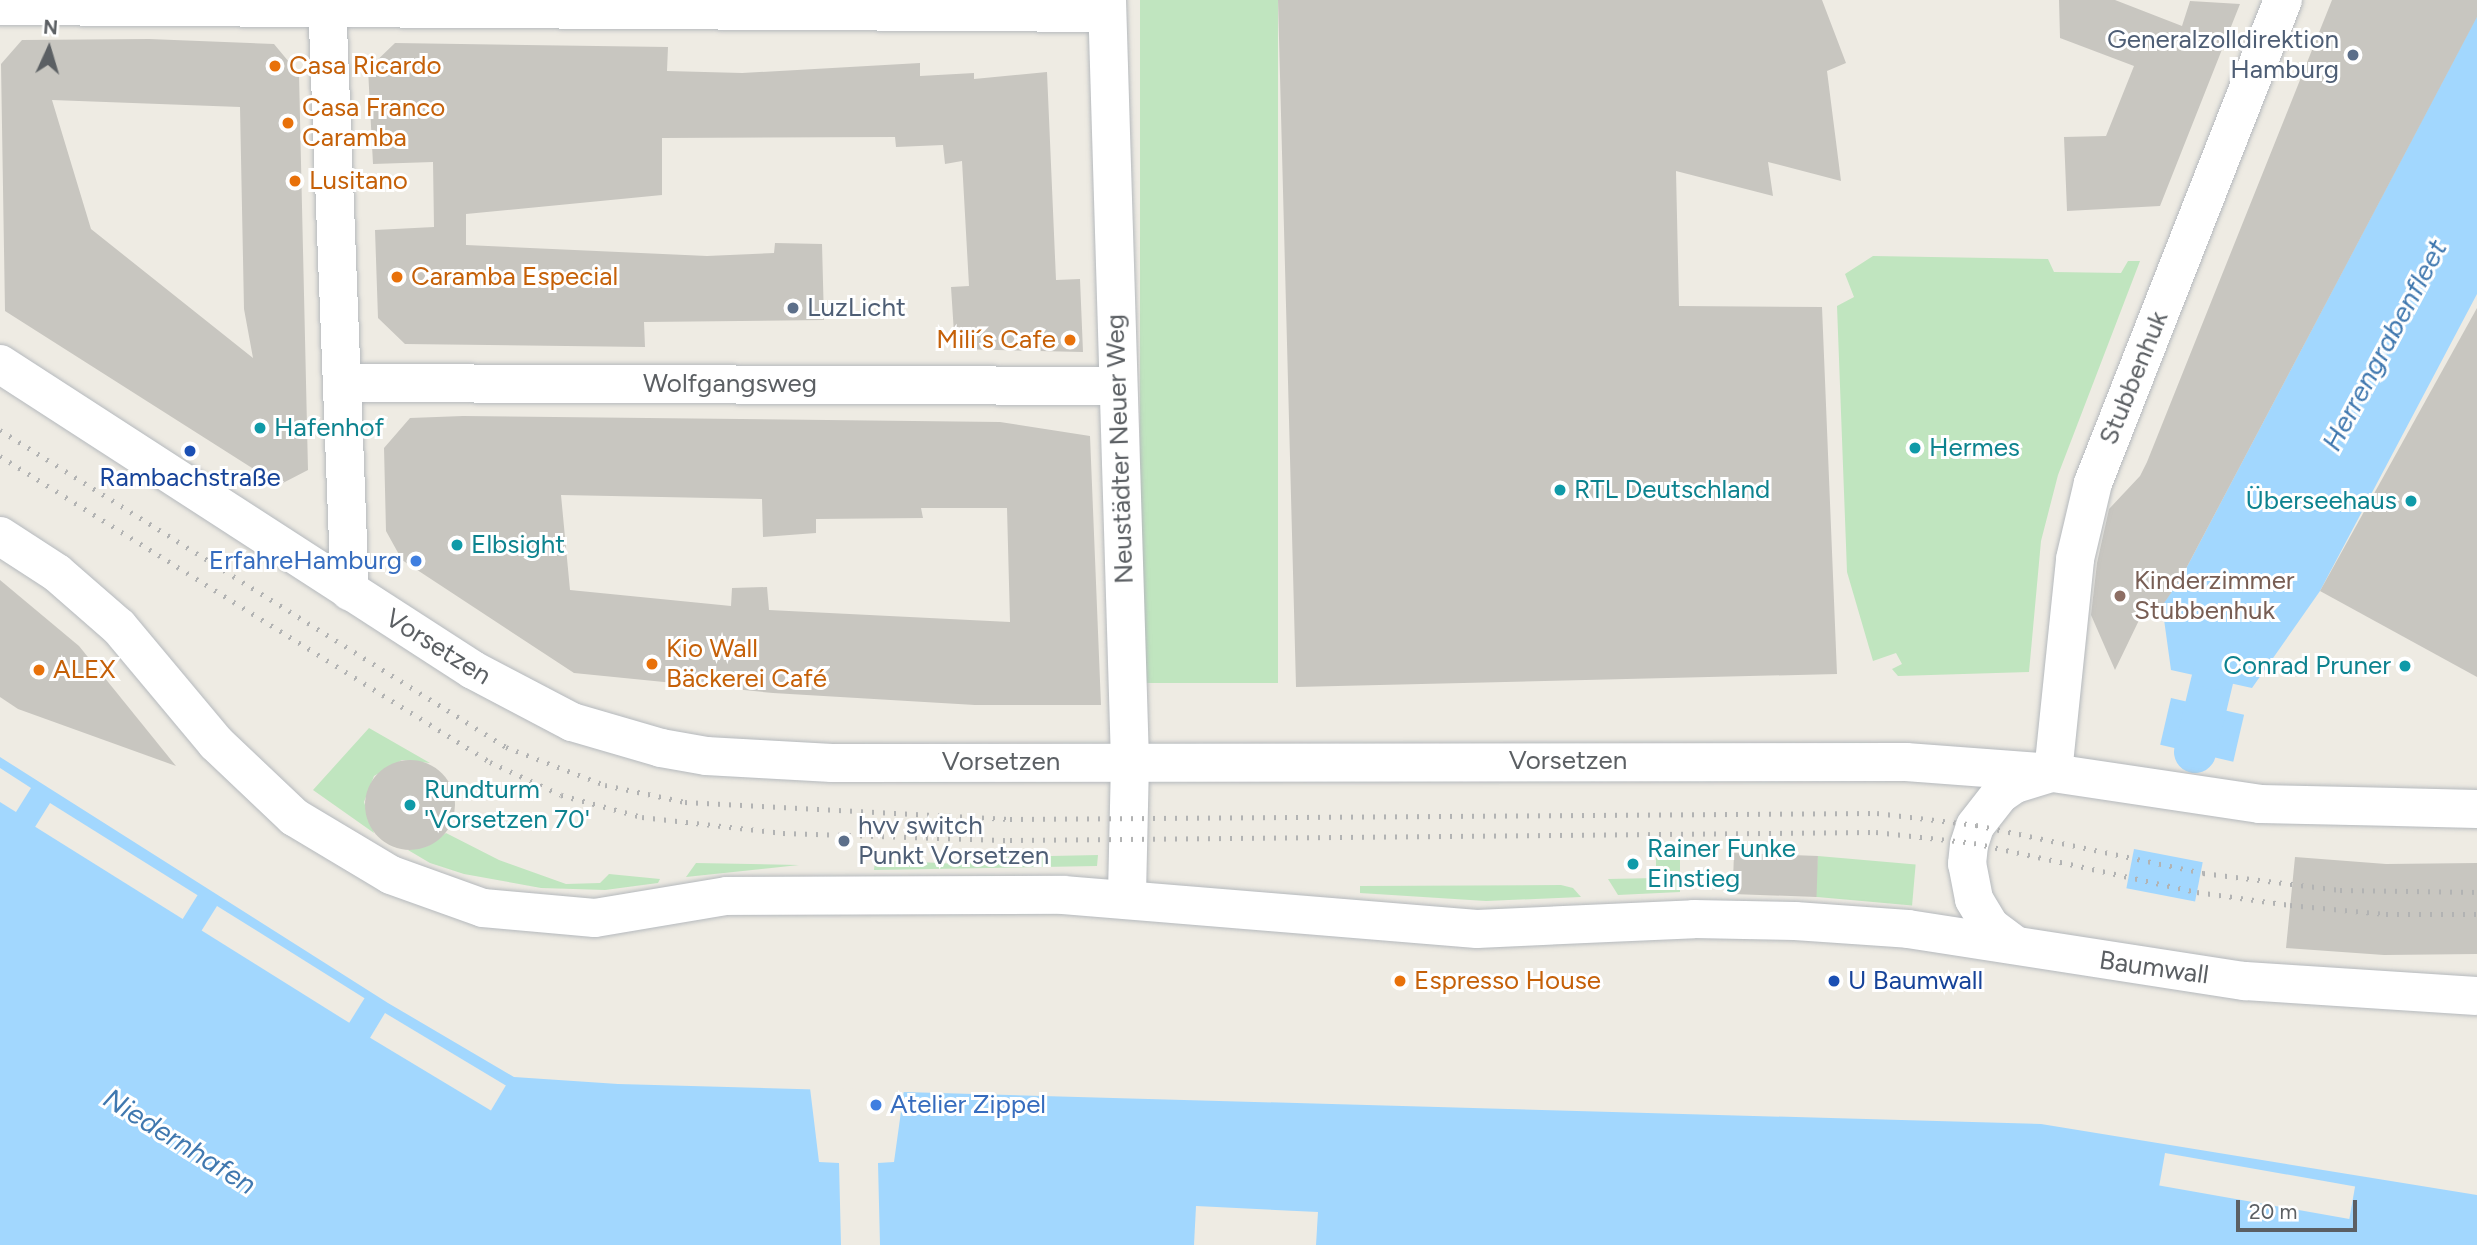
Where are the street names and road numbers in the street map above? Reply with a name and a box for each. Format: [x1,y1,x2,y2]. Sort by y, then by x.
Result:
street label: Stubbenhuk [2093,307,2175,449]
street label: Neustädter Neuer Weg [1100,314,1140,584]
street label: Wolfgangsweg [643,368,817,400]
street label: Vorsetzen [380,602,496,692]
street label: Vorsetzen [1509,745,1627,777]
street label: Vorsetzen [942,746,1060,778]
street label: Baumwall [2097,945,2211,991]

